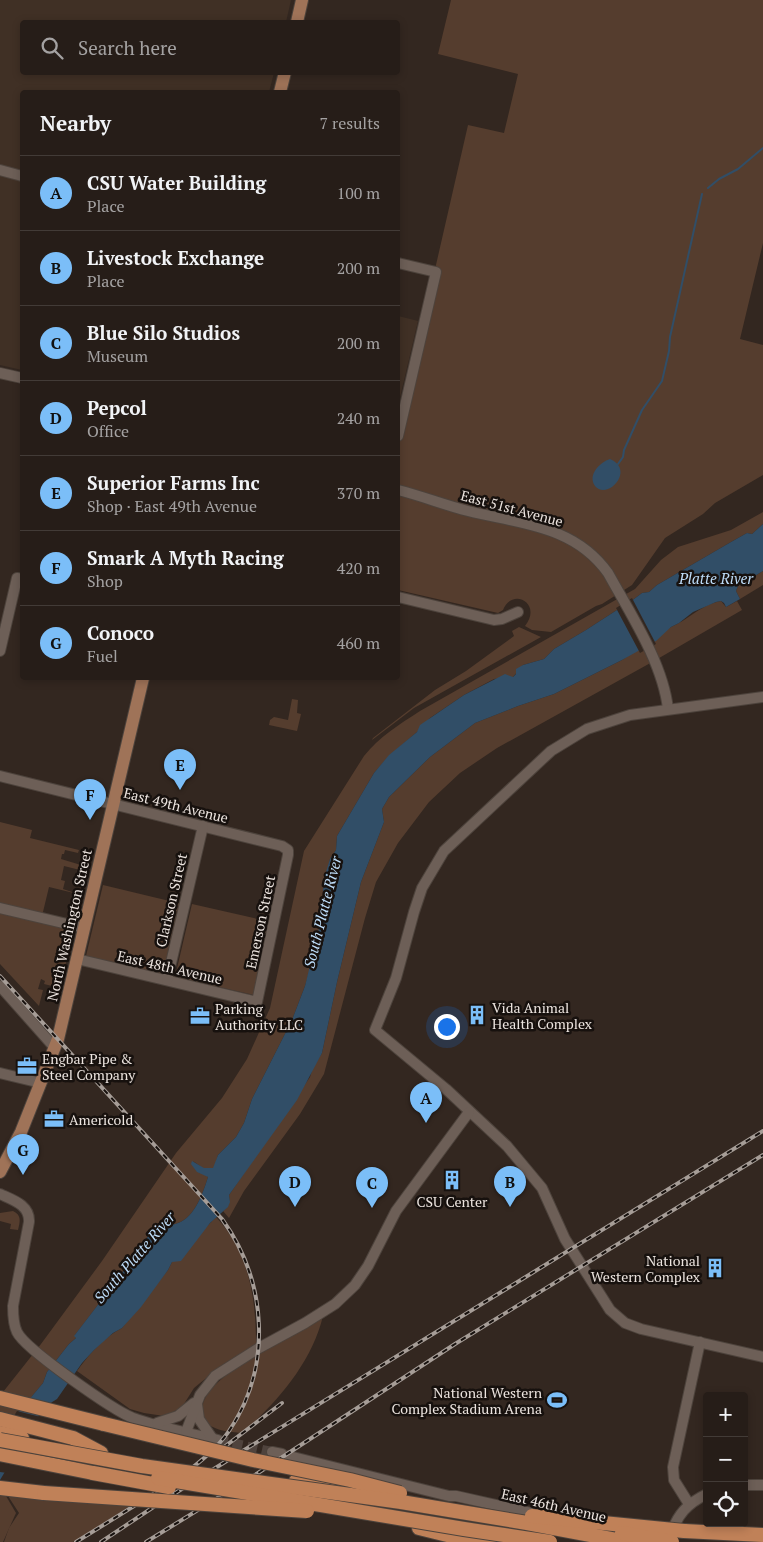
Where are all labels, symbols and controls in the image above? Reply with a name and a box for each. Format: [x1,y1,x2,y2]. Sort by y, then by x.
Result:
search box [20,20,400,75]
icon: search [38,34,66,62]
text: Search here [78,35,177,60]
text: Nearby [40,109,111,137]
text: 7 results [320,112,380,134]
text: CSU Water Building [87,170,266,195]
text: A [50,182,62,204]
text: 100 m [337,182,380,204]
text: Place [87,195,125,217]
text: Livestock Exchange [87,245,264,270]
text: B [51,257,61,279]
text: 200 m [337,257,380,279]
text: Place [87,270,125,292]
text: Blue Silo Studios [87,320,240,345]
text: C [51,332,61,354]
text: 200 m [337,332,380,354]
text: Museum [87,345,148,367]
text: Pepcol [87,395,147,420]
text: D [50,407,62,429]
text: 240 m [337,407,380,429]
text: Office [87,420,129,442]
text: Superior Farms Inc [87,470,260,495]
text: E [51,482,61,504]
text: 370 m [337,482,380,504]
street label: East 51st Avenue [459,485,565,531]
text: Shop · East 49th Avenue [87,495,257,517]
text: Smark A Myth Racing [87,545,284,570]
text: F [51,557,61,579]
text: 420 m [337,557,380,579]
water label: Platte River [678,568,754,588]
text: Shop [87,570,123,592]
text: Conoco [87,620,154,645]
text: G [50,632,62,654]
text: 460 m [337,632,380,654]
text: Fuel [87,645,118,667]
pin: E [164,749,196,790]
pin: F [74,779,106,820]
street label: East 49th Avenue [122,783,230,827]
street label: North Washington Street [42,846,96,1003]
street label: Clarkson Street [151,850,191,949]
water label: South Platte River [298,853,346,970]
street label: Emerson Street [241,873,279,971]
street label: East 48th Avenue [116,946,224,988]
place label: Vida Animal Health Complex [492,998,593,1033]
place label: Parking Authority LLC [215,999,303,1034]
building icon: Vida Animal Health Complex [466,1004,488,1026]
office icon: Parking Authority LLC [189,1005,211,1027]
your location [434,1014,460,1040]
place label: Engbar Pipe & Steel Company [42,1049,136,1084]
office icon: Engbar Pipe & Steel Company [16,1055,38,1077]
pin: A [410,1082,442,1123]
office icon: Americold [43,1108,65,1130]
place label: Americold [69,1110,134,1129]
pin: G [7,1134,39,1175]
pin: D [279,1166,311,1207]
pin: B [494,1166,526,1207]
pin: C [356,1167,388,1208]
building icon: CSU Center [441,1169,463,1191]
place label: CSU Center [417,1192,488,1211]
water label: South Platte River [89,1206,180,1307]
place label: National Western Complex [591,1251,701,1286]
building icon: National Western Complex [704,1257,726,1279]
place label: National Western Complex Stadium Arena [392,1383,543,1418]
sports icon: National Western Complex Stadium Arena [546,1389,568,1411]
map controls [703,1392,748,1527]
button: + [703,1392,748,1437]
button: − [703,1437,748,1482]
button: locate [703,1482,748,1527]
street label: East 46th Avenue [500,1484,608,1526]

